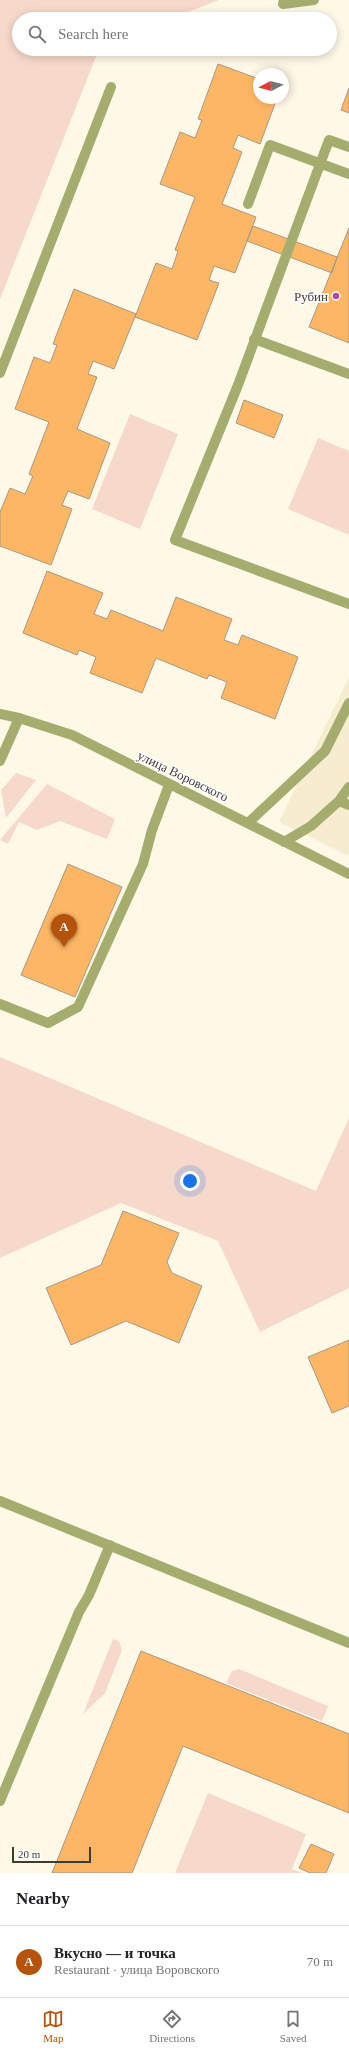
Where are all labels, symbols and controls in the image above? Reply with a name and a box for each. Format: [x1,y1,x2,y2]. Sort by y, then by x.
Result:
search box [12,12,337,56]
icon: search [26,23,48,45]
text: Search here [58,26,128,42]
north arrow [253,68,289,104]
place label: Рубин [294,289,328,304]
marker: Рубин [331,291,341,301]
street label: улица Воровского [135,748,231,804]
pin: A [51,914,77,947]
your location [180,1171,200,1191]
scale bar [12,1845,91,1864]
text: 20 m [18,1848,40,1860]
text: Nearby [16,1889,70,1908]
text: Вкусно — и точка [54,1945,176,1961]
text: A [24,1954,34,1969]
text: 70 m [307,1954,333,1969]
text: Restaurant · улица Воровского [54,1962,219,1977]
tab: Map [42,2008,64,2044]
tab: Directions [149,2008,195,2044]
tab: Saved [280,2008,307,2044]

